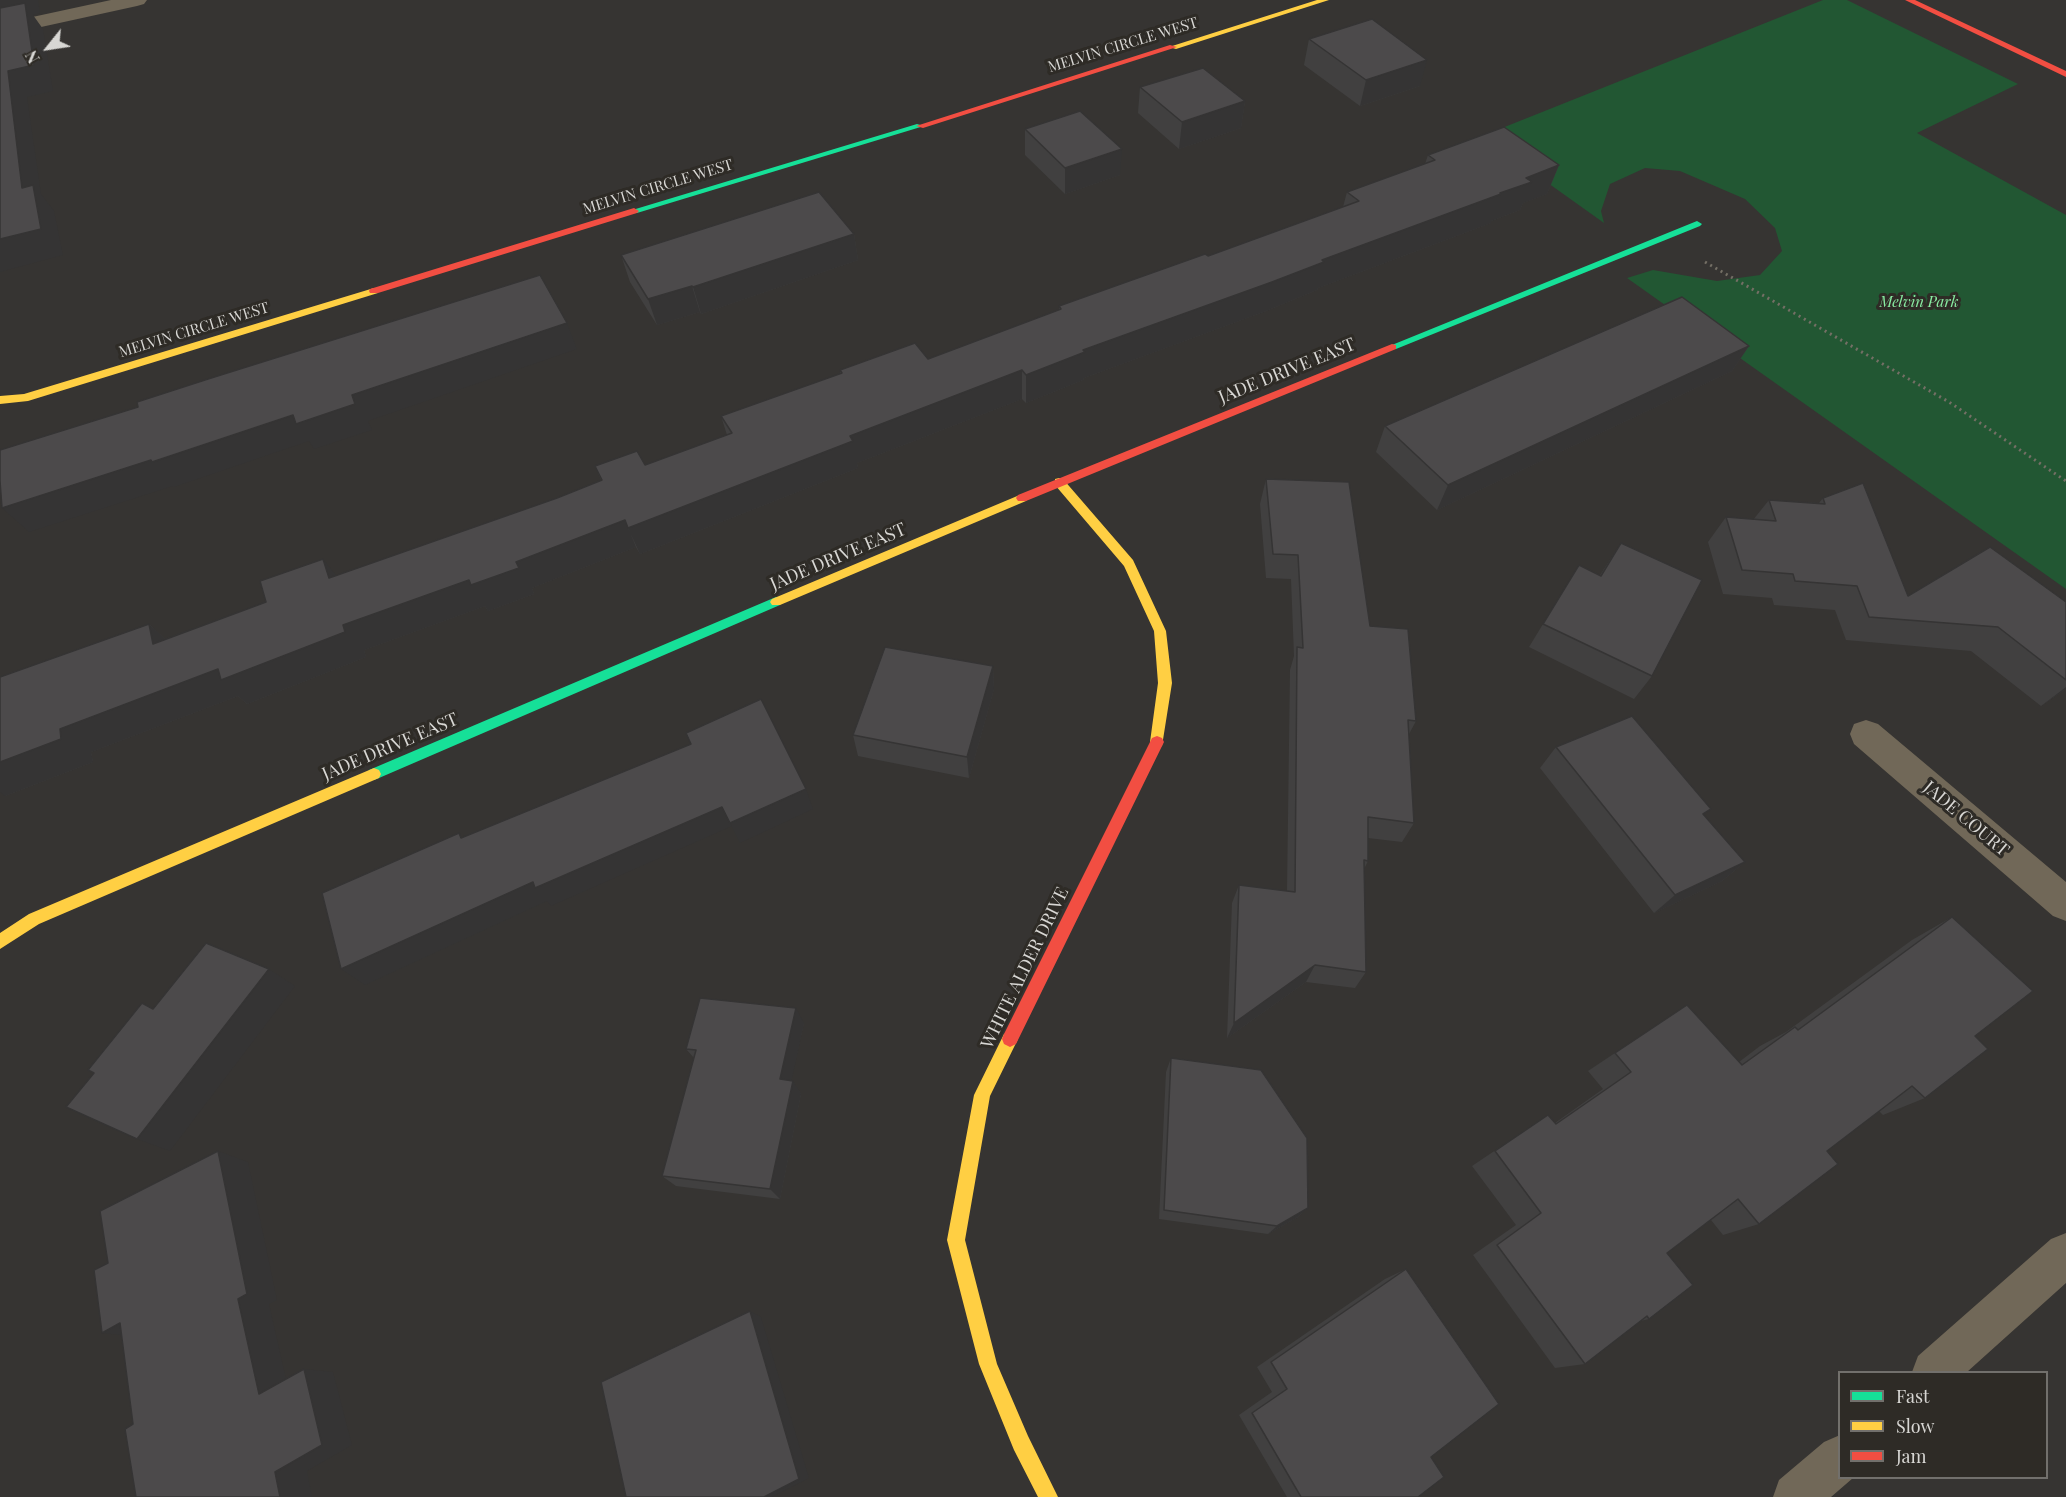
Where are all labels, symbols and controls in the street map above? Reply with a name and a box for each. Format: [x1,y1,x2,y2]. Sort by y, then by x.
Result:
street label: MELVIN CIRCLE WEST [1046,14,1200,76]
north arrow [18,18,78,78]
text: N [20,47,44,68]
street label: MELVIN CIRCLE WEST [581,156,735,218]
park label: Melvin Park [1880,293,1958,311]
street label: MELVIN CIRCLE WEST [117,299,271,361]
street label: JADE DRIVE EAST [1215,334,1359,408]
street label: JADE DRIVE EAST [767,519,909,595]
street label: JADE DRIVE EAST [319,709,461,785]
street label: JADE COURT [1919,777,2013,861]
street label: WHITE ALDER DRIVE [976,884,1074,1052]
legend [1838,1371,2048,1479]
text: Fast [1896,1384,1929,1408]
text: Slow [1896,1414,1934,1438]
text: Jam [1896,1444,1926,1468]

